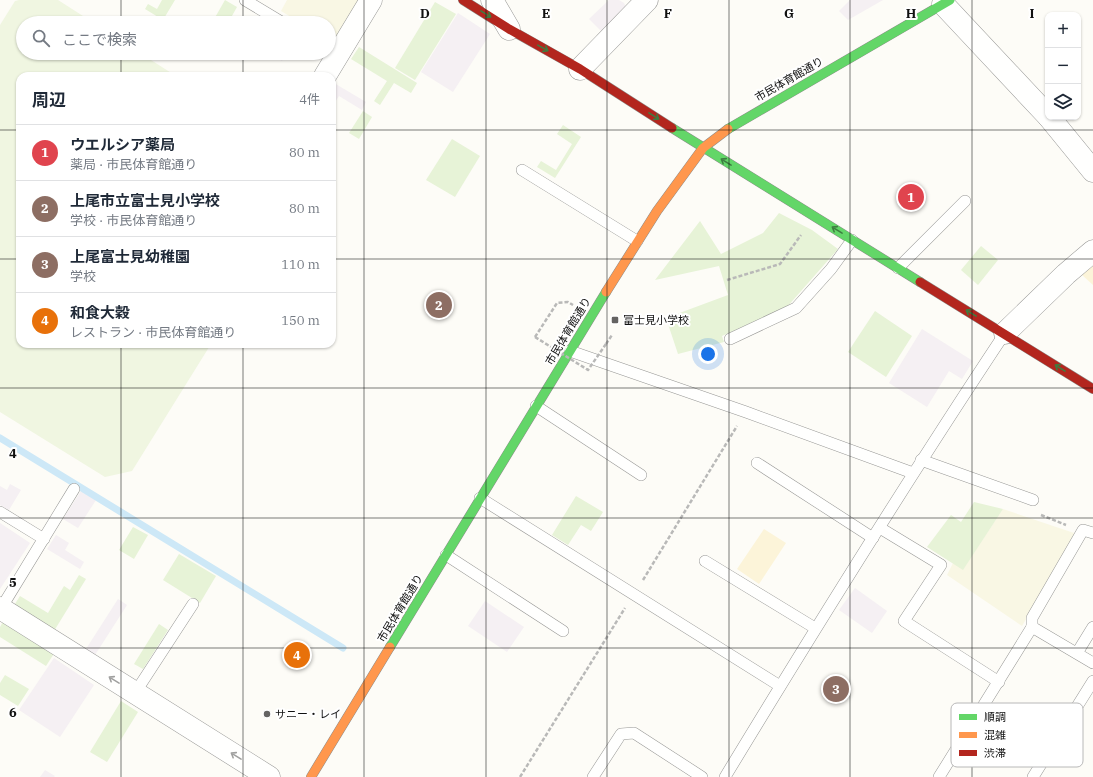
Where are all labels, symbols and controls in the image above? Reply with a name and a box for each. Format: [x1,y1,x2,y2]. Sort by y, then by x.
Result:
text: D [420,5,430,22]
text: E [542,5,550,22]
text: F [664,5,672,22]
text: G [784,5,794,22]
text: H [906,5,917,22]
text: I [1030,5,1035,22]
one-way arrow [480,11,492,19]
map controls [1045,12,1081,120]
button: + [1045,12,1081,48]
search box [16,16,336,60]
icon: search [30,27,52,49]
text: ここで検索 [62,30,137,49]
one-way arrow [537,45,549,53]
button: − [1045,48,1081,84]
street label: 市民体育館通り [752,54,826,104]
button: layers [1045,84,1081,120]
text: 周辺 [32,89,66,111]
text: 4件 [299,91,320,108]
one-way arrow [648,112,659,120]
text: ウエルシア薬局 [70,135,175,154]
text: 1 [41,144,49,161]
text: 80 m [289,144,320,161]
text: 薬局 · 市民体育館通り [70,156,197,173]
one-way arrow [720,158,732,166]
pin: 1 [898,182,924,212]
text: 上尾市立富士見小学校 [70,191,220,210]
text: 2 [41,200,49,217]
text: 80 m [289,200,320,217]
text: 学校 · 市民体育館通り [70,212,197,229]
one-way arrow [831,226,842,235]
text: 上尾富士見幼稚園 [70,247,190,266]
text: 3 [41,256,49,273]
text: 110 m [281,256,320,273]
text: 学校 [70,268,96,285]
pin: 2 [426,290,452,320]
street label: 市民体育館通り [542,294,594,368]
text: 和食大穀 [70,303,130,322]
one-way arrow [965,308,977,316]
text: 4 [41,312,49,329]
text: 150 m [281,312,320,329]
place label: 富士見小学校 [623,313,689,327]
marker: 富士見小学校 [610,315,620,325]
text: レストラン · 市民体育館通り [70,324,236,341]
your location [698,344,718,364]
one-way arrow [1054,363,1066,371]
text: 4 [9,445,17,462]
street label: 市民体育館通り [374,571,426,645]
text: 5 [9,574,17,591]
pin: 4 [284,640,310,670]
pin: 3 [823,674,849,704]
one-way arrow [108,675,120,683]
legend [951,703,1083,767]
text: 6 [9,704,17,721]
place label: サニー・レイ [275,707,341,721]
marker: サニー・レイ [262,709,272,719]
text: 順調 [984,710,1006,724]
text: 混雑 [984,728,1006,742]
text: 渋滞 [984,746,1006,760]
one-way arrow [230,752,242,760]

